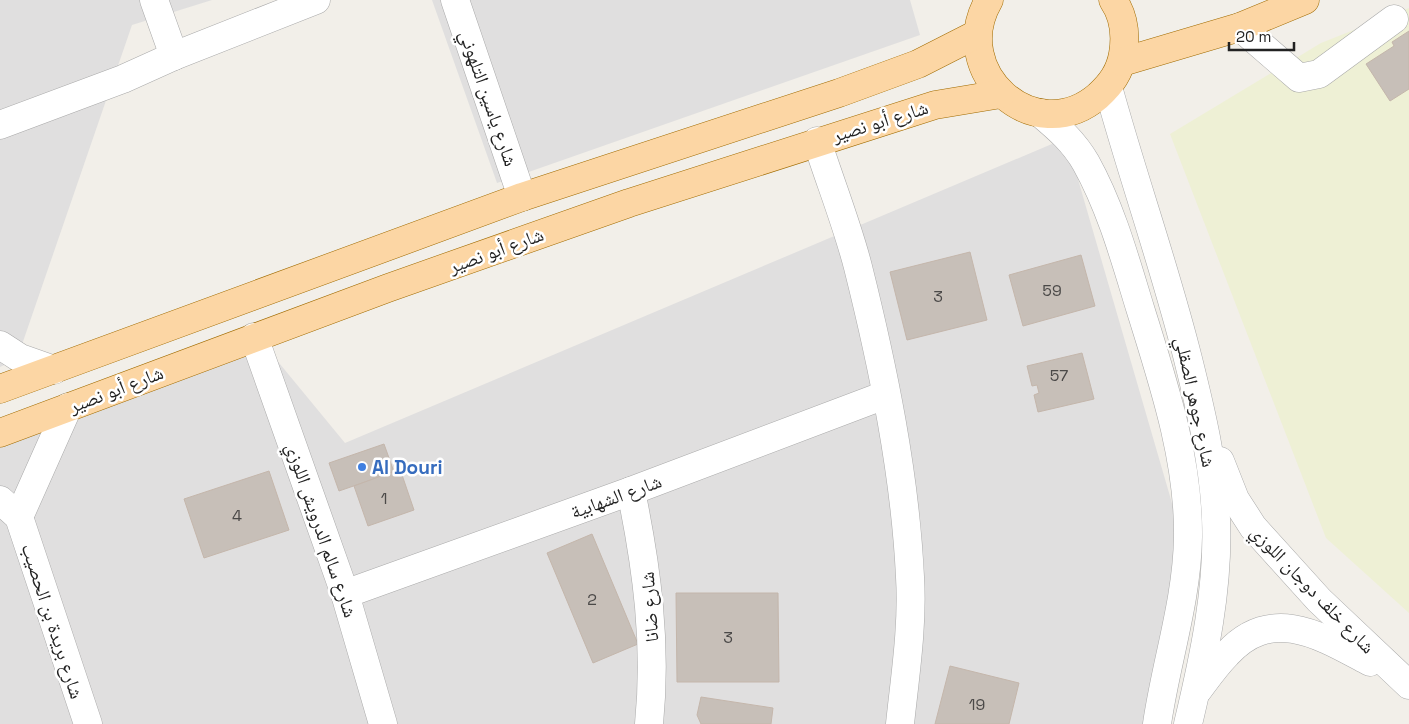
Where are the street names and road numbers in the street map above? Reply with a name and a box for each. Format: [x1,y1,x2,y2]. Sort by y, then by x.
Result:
street label: شارع ياسين التلهوني [451,27,523,170]
street label: شارع أبو نصير [828,95,931,148]
street label: شارع أبو نصير [444,222,547,279]
street label: شارع جوهر الصقلي [1167,335,1222,470]
street label: شارع أبو نصير [65,360,167,419]
street label: شارع سالم الدرويش اللوزي [277,440,363,622]
street label: شارع الشهابية [567,469,665,524]
street label: شارع خلف دوجان اللوزي [1243,520,1380,661]
street label: شارع بريدة بن الحصيب [16,540,89,702]
street label: شارع ضانا [635,571,664,643]

